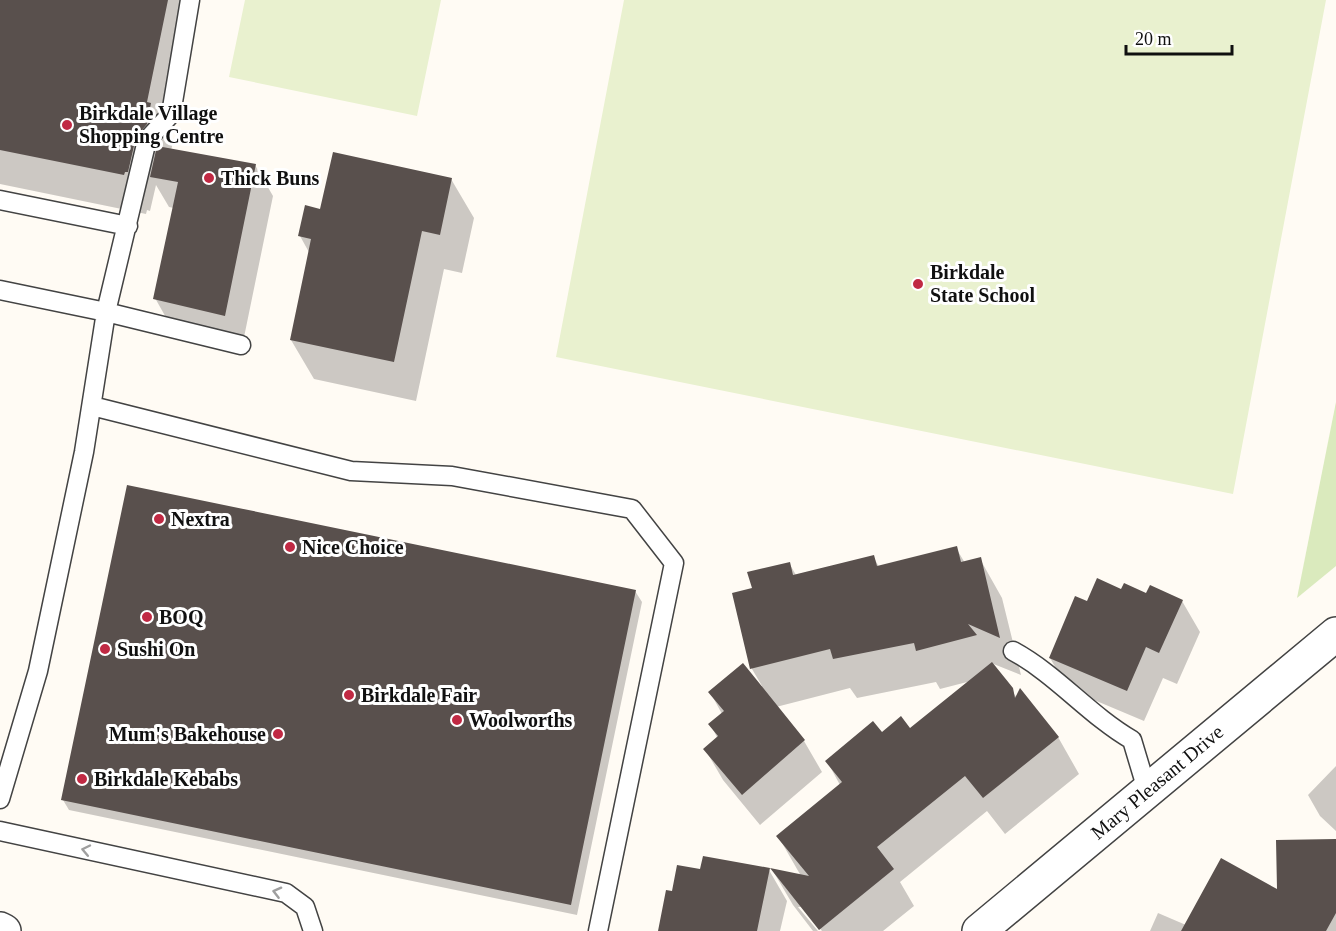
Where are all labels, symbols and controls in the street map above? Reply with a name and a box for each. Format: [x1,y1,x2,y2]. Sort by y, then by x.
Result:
scale bar [1126,18,1232,56]
text: 20 m [1135,29,1172,49]
place label: Birkdale Village Shopping Centre [79,102,224,148]
marker: Birkdale Village Shopping Centre [60,118,74,132]
place label: Thick Buns [221,167,320,189]
marker: Thick Buns [202,171,216,185]
place label: Birkdale State School [930,261,1035,306]
marker: Birkdale State School [911,277,925,291]
place label: Nextra [171,508,230,530]
marker: Nextra [152,512,166,526]
place label: Nice Choice [302,536,404,558]
marker: Nice Choice [283,540,297,554]
place label: BOQ [159,606,203,628]
marker: BOQ [140,610,154,624]
place label: Sushi On [117,638,195,660]
marker: Sushi On [98,642,112,656]
place label: Birkdale Fair [361,684,477,706]
marker: Birkdale Fair [342,688,356,702]
place label: Woolworths [469,709,573,731]
marker: Woolworths [450,713,464,727]
street label: Mary Pleasant Drive [1087,720,1228,844]
place label: Mum's Bakehouse [109,723,266,745]
marker: Mum's Bakehouse [271,727,285,741]
place label: Birkdale Kebabs [94,768,238,790]
marker: Birkdale Kebabs [75,772,89,786]
one-way arrow [82,844,92,857]
one-way arrow [272,886,282,899]

